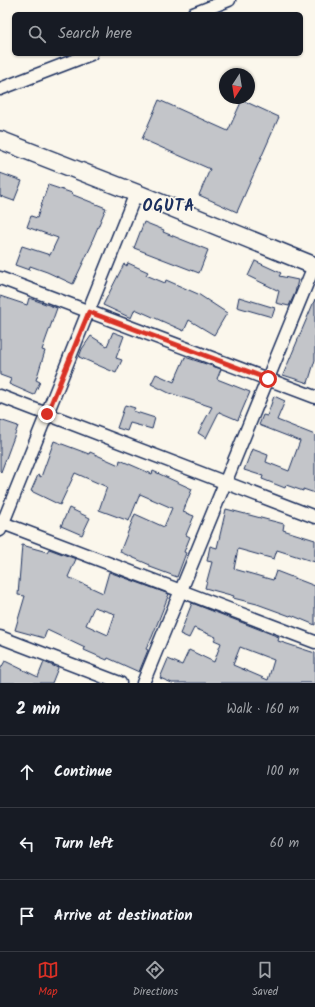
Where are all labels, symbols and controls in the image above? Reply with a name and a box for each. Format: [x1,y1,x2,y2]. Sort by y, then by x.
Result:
search box [12,12,303,56]
text: Search here [58,22,132,46]
icon: search [26,23,48,45]
north arrow [219,68,255,104]
district label: OGUTA [143,194,195,219]
route start [259,370,277,388]
route end [38,405,56,423]
text: 2 min [16,696,60,723]
text: Walk · 160 m [227,699,299,720]
text: Continue [54,760,112,784]
icon: ahead [16,761,38,783]
text: 100 m [266,761,299,782]
text: Turn left [54,832,114,856]
icon: left [16,833,38,855]
text: 60 m [270,833,299,854]
text: Arrive at destination [54,904,193,928]
icon: arrive [16,905,38,927]
tab: Map [37,959,59,1001]
tab: Directions [133,959,178,1001]
tab: Saved [252,959,278,1001]

